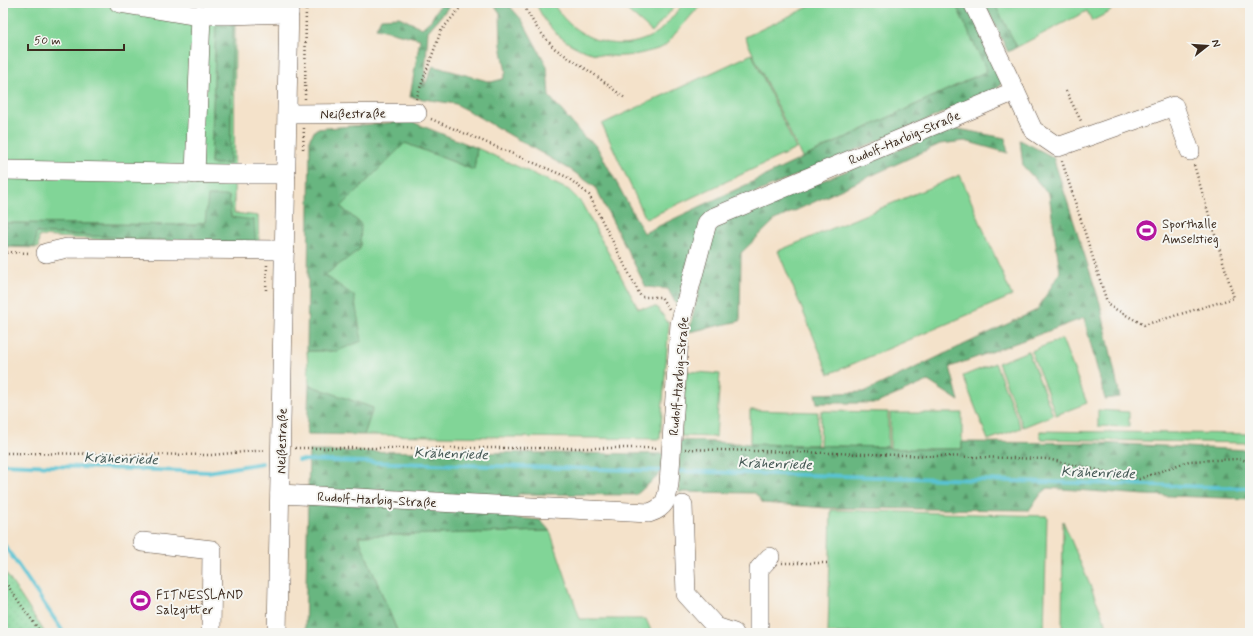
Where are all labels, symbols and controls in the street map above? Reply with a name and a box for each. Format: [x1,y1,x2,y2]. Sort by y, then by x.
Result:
scale bar [28,26,124,52]
north arrow [1187,26,1227,66]
text: 50 m [34,33,61,49]
text: N [1208,38,1223,49]
street label: Neißestraße [320,105,386,124]
street label: Rudolf-Harbig-Straße [846,107,963,170]
place label: Sporthalle Amselstieg [1162,216,1219,248]
sports icon: Sporthalle Amselstieg [1134,217,1160,243]
street label: Rudolf-Harbig-Straße [666,316,693,436]
street label: Neißestraße [273,408,292,474]
water label: Krähenriede [414,444,489,464]
water label: Krähenriede [84,449,159,469]
water label: Krähenriede [738,454,813,474]
water label: Krähenriede [1061,463,1136,483]
street label: Rudolf-Harbig-Straße [317,489,437,512]
place label: FITNESSLAND Salzgitter [156,587,243,619]
sports icon: FITNESSLAND Salzgitter [127,588,153,614]

